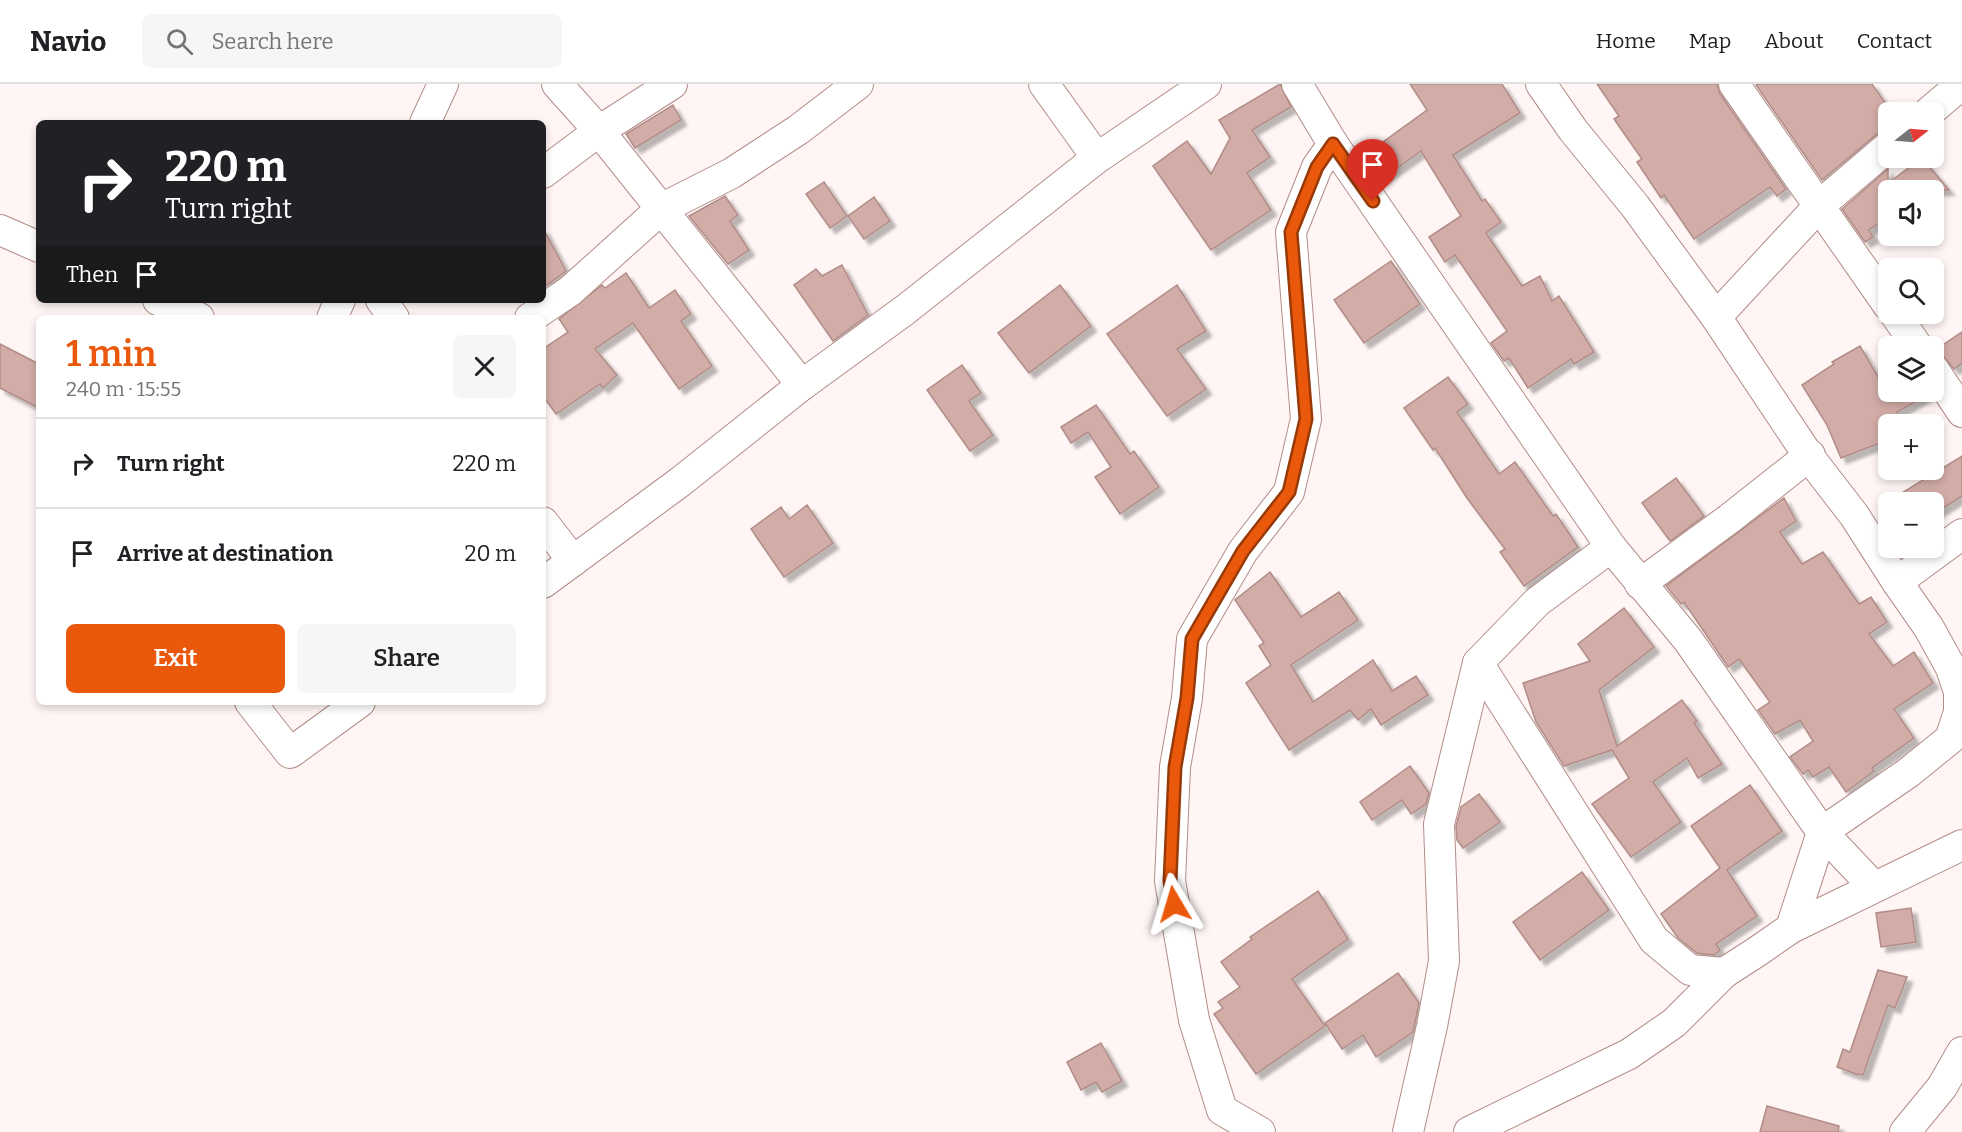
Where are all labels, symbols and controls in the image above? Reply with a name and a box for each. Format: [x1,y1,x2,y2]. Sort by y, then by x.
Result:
search box [142,14,562,68]
text: Navio [30,25,106,58]
icon: search [163,25,196,58]
text: Search here [211,28,334,55]
text: Home [1596,28,1656,54]
text: Map [1689,28,1731,54]
text: About [1764,28,1824,54]
text: Contact [1857,28,1932,54]
north arrow [1878,102,1944,168]
map controls [1878,102,1944,558]
pin [1347,139,1398,201]
text: 220 m [165,142,287,192]
icon: right [66,144,144,222]
icon: arrive [1356,148,1389,181]
button: sound [1878,180,1944,246]
text: Turn right [165,193,292,225]
icon: arrive [130,258,163,291]
button: search [1878,258,1944,324]
text: Then [66,261,118,288]
text: 1 min [66,332,157,376]
button: close [453,335,516,398]
button: layers [1878,336,1944,402]
text: 240 m · 15:55 [66,377,181,401]
button: + [1878,414,1944,480]
icon: right [66,447,99,480]
text: Turn right [117,450,225,477]
text: 220 m [453,450,516,477]
button: − [1878,492,1944,558]
icon: arrive [66,537,99,570]
text: Arrive at destination [117,540,333,567]
text: 20 m [465,540,516,567]
button: Exit [66,624,285,693]
button: Share [297,624,516,693]
position arrow [1142,872,1206,936]

